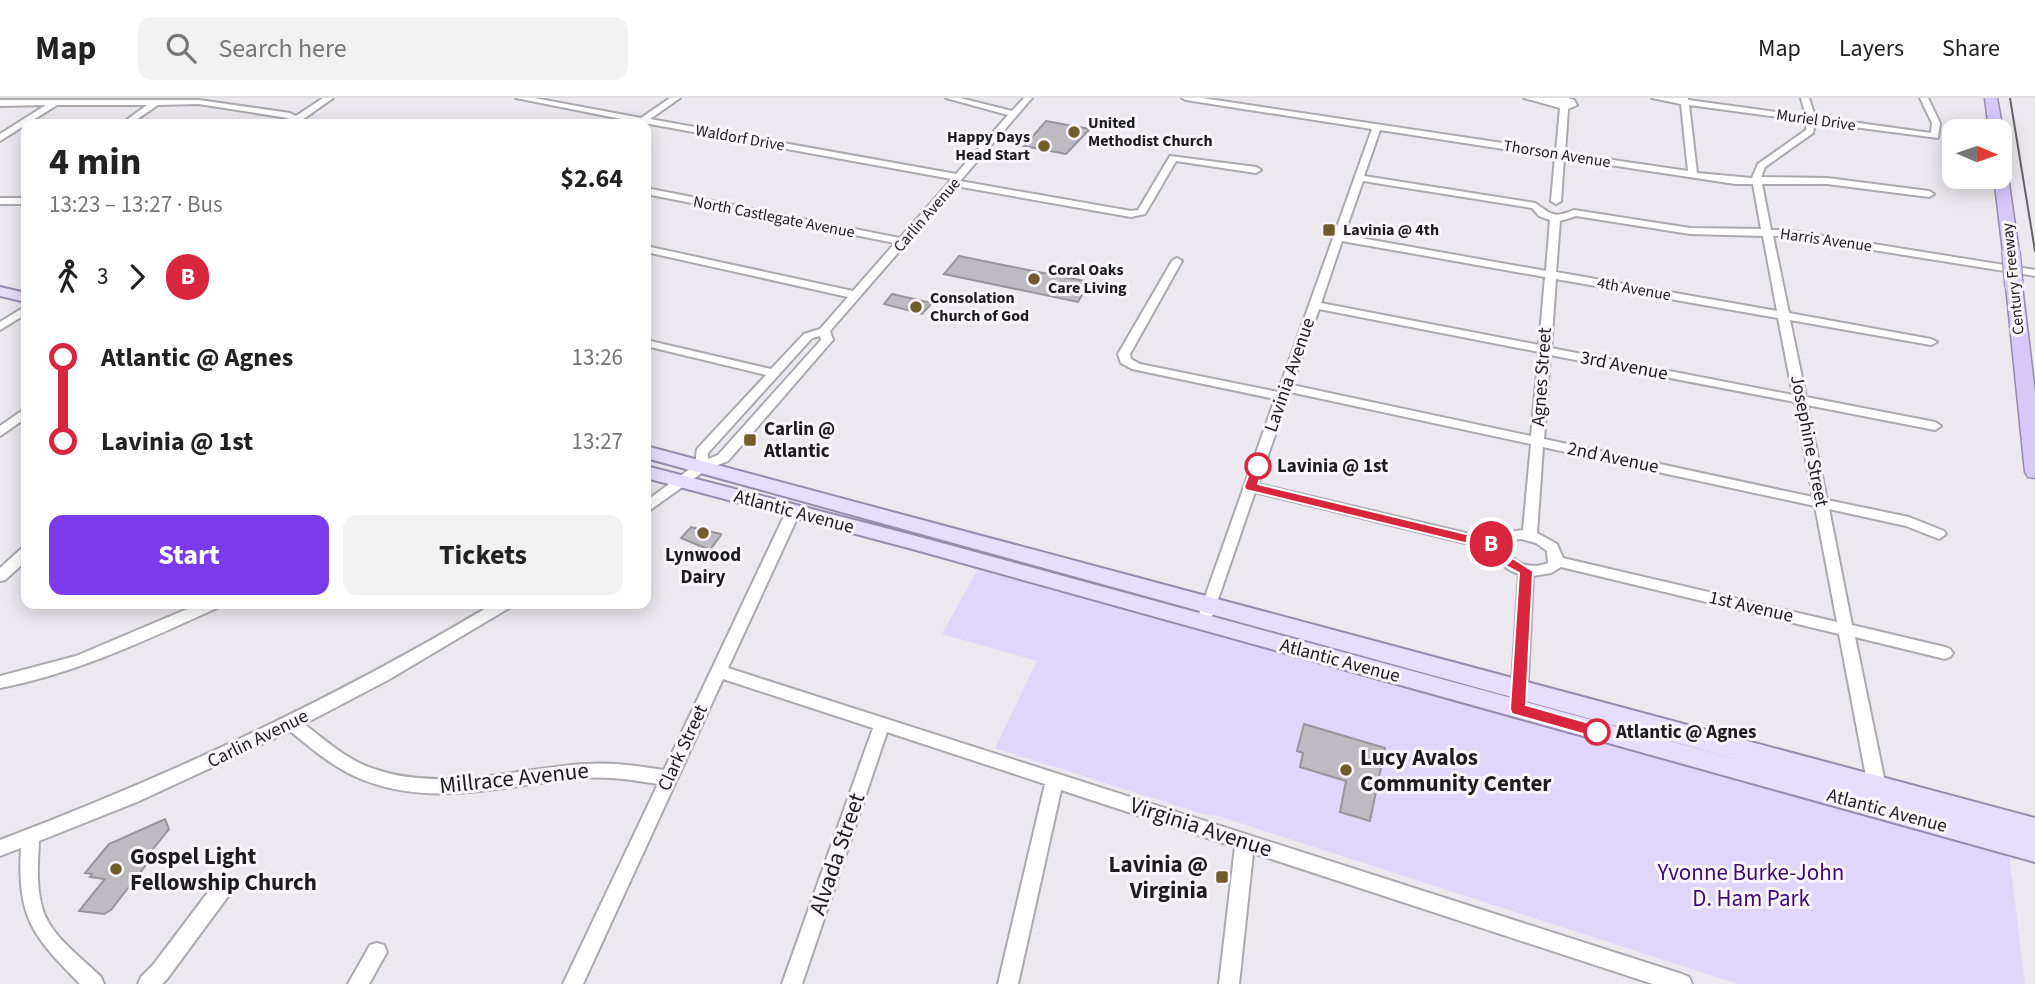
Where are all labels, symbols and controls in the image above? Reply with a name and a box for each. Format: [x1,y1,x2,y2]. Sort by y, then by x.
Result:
search box [138,17,628,80]
text: Map [35,25,96,72]
icon: search [162,29,200,67]
text: Search here [218,30,347,67]
text: Map [1758,31,1801,66]
text: Layers [1839,31,1904,66]
text: Share [1942,31,2000,66]
street label: Muriel Drive [1775,104,1857,136]
place label: United Methodist Church [1088,112,1213,152]
street label: Waldorf Drive [694,119,786,157]
north arrow [1942,119,2012,189]
map controls [1942,119,2012,189]
marker: United Methodist Church [1066,124,1082,140]
place label: Happy Days Head Start [947,126,1030,166]
text: 4 min [49,135,141,189]
street label: Thorson Avenue [1502,135,1612,173]
marker: Happy Days Head Start [1036,138,1052,154]
text: $2.64 [560,160,623,197]
street label: Carlin Avenue [889,173,966,257]
text: 13:23 – 13:27 · Bus [49,188,223,221]
street label: North Castlegate Avenue [691,191,857,243]
place label: Lavinia @ 4th [1343,219,1439,241]
street label: Century Freeway [1996,221,2030,336]
marker: Lavinia @ 4th [1321,222,1337,238]
street label: Harris Avenue [1779,223,1874,257]
icon: walk [49,258,87,296]
icon: forward [118,258,156,296]
text: B [180,259,195,294]
place label: Coral Oaks Care Living [1048,259,1127,299]
text: 3 [97,260,108,293]
marker: Coral Oaks Care Living [1026,271,1042,287]
street label: 4th Avenue [1595,272,1673,306]
place label: Consolation Church of God [930,287,1029,327]
marker: Consolation Church of God [908,299,924,315]
street label: Lavinia Avenue [1258,314,1322,436]
street label: Agnes Street [1525,326,1559,427]
text: Atlantic @ Agnes [101,339,293,376]
text: 13:26 [572,341,623,374]
street label: 3rd Avenue [1578,344,1670,388]
street label: Josephine Street [1783,373,1835,510]
place label: Carlin @ Atlantic [763,416,835,465]
text: Lavinia @ 1st [101,423,253,460]
text: 13:27 [572,425,623,458]
marker: Carlin @ Atlantic [742,432,758,448]
street label: 2nd Avenue [1565,435,1661,481]
marker: Lavinia @ 1st [1245,453,1271,479]
place label: Lavinia @ 1st [1277,453,1388,480]
street label: Atlantic Avenue [731,483,857,541]
button: Start [49,515,329,595]
button: Tickets [343,515,623,595]
line badge: B [1468,521,1514,567]
marker: Lynwood Dairy [695,525,711,541]
text: B [1484,526,1498,561]
place label: Lynwood Dairy [665,542,741,591]
street label: 1st Avenue [1706,584,1796,630]
street label: Atlantic Avenue [1277,632,1403,690]
street label: Clark Street [651,700,715,796]
street label: Carlin Avenue [203,703,313,775]
marker: Atlantic @ Agnes [1584,719,1610,745]
place label: Atlantic @ Agnes [1615,719,1756,746]
place label: Lucy Avalos Community Center [1360,741,1552,800]
street label: Millrace Avenue [438,754,590,802]
marker: Lucy Avalos Community Center [1338,762,1354,778]
street label: Atlantic Avenue [1824,782,1950,840]
street label: Alvada Street [801,788,873,919]
street label: Virginia Avenue [1126,788,1276,866]
place label: Gospel Light Fellowship Church [130,840,317,899]
place label: Lavinia @ Virginia [1109,848,1208,907]
park label: Yvonne Burke-John D. Ham Park [1657,856,1844,915]
marker: Gospel Light Fellowship Church [108,861,124,877]
marker: Lavinia @ Virginia [1214,869,1230,885]

